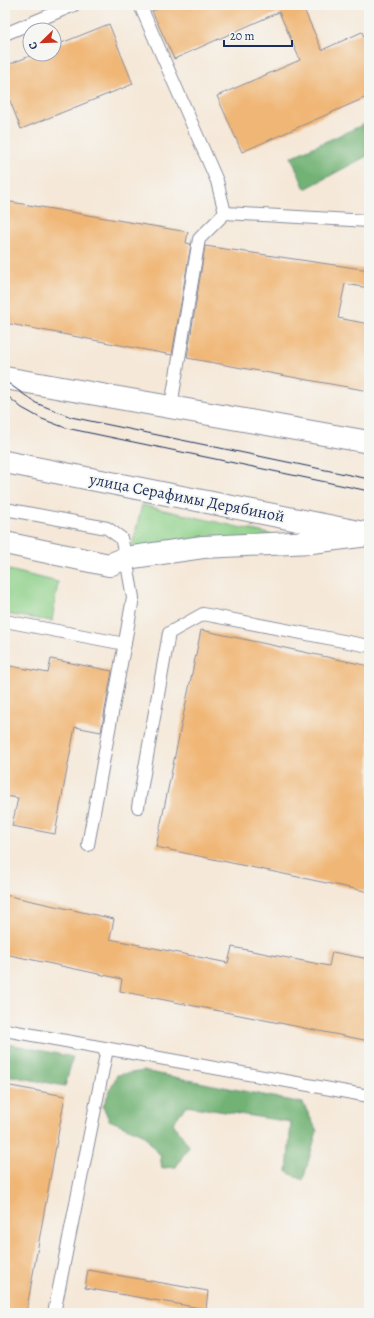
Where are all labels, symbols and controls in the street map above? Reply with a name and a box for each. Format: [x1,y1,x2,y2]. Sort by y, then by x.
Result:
north arrow [22,22,62,62]
scale bar [224,22,292,48]
text: 20 m [230,28,254,44]
text: С [25,39,41,52]
street label: улица Серафимы Дерябиной [87,468,286,528]

